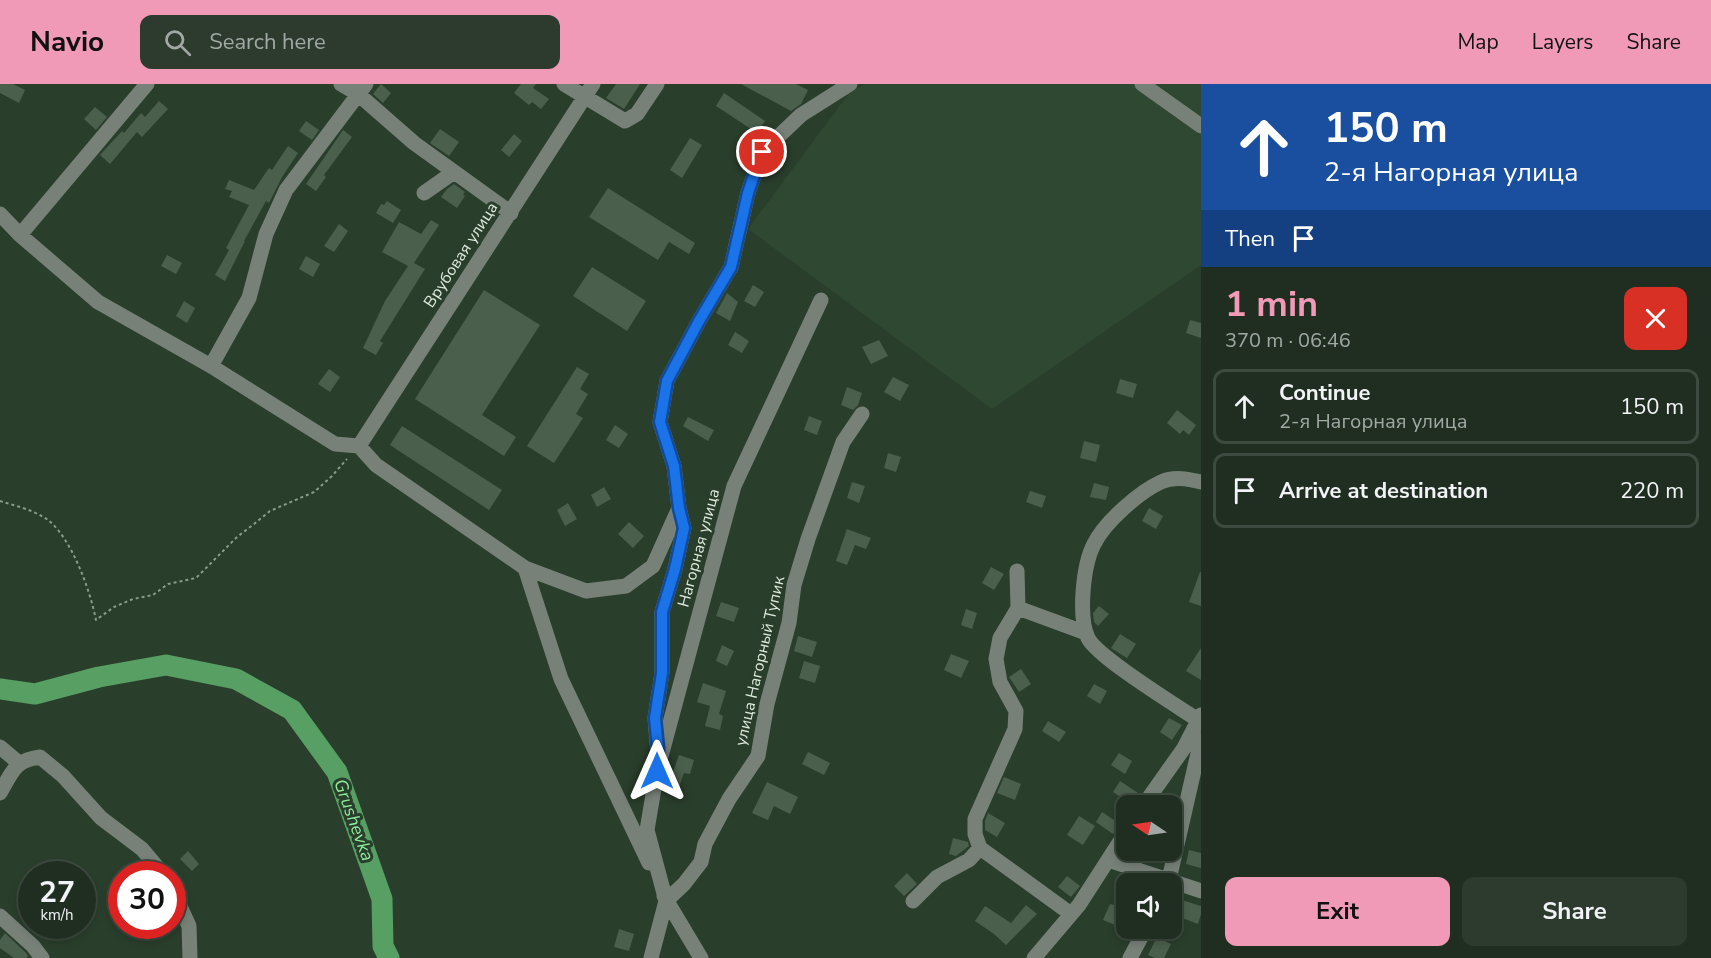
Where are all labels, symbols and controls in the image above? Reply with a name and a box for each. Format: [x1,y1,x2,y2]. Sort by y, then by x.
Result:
search box [140,15,560,69]
text: Navio [30,23,104,61]
icon: search [161,26,194,59]
text: Search here [209,27,326,57]
text: Map [1457,28,1499,56]
text: Layers [1532,28,1593,56]
text: Share [1626,28,1681,56]
text: 150 m [1324,100,1448,157]
icon: ahead [1225,108,1303,186]
pin [736,126,787,177]
icon: arrive [745,135,778,168]
text: 2-я Нагорная улица [1324,154,1578,191]
street label: Врубовая улица [419,198,503,312]
icon: arrive [1287,222,1320,255]
text: Then [1225,224,1275,254]
text: 1 min [1225,280,1318,329]
button: close [1624,287,1687,350]
text: 370 m · 06:46 [1225,327,1351,354]
text: Continue [1279,378,1370,408]
icon: ahead [1228,390,1261,423]
text: 150 m [1620,392,1684,422]
text: 2-я Нагорная улица [1279,408,1468,435]
icon: arrive [1228,474,1261,507]
text: Arrive at destination [1279,476,1488,506]
text: 220 m [1620,476,1684,506]
street label: Нагорная улица [673,486,725,610]
street label: улица Нагорный Тупик [730,573,790,748]
position arrow [625,739,689,803]
water label: Grushevka [328,776,380,864]
north arrow [1116,795,1182,861]
map controls [1116,795,1182,939]
speed limit sign: 30 [108,861,186,939]
text: 27 [39,872,75,913]
button: sound [1116,873,1182,939]
button: Exit [1225,877,1450,946]
button: Share [1462,877,1687,946]
text: km/h [40,905,74,925]

